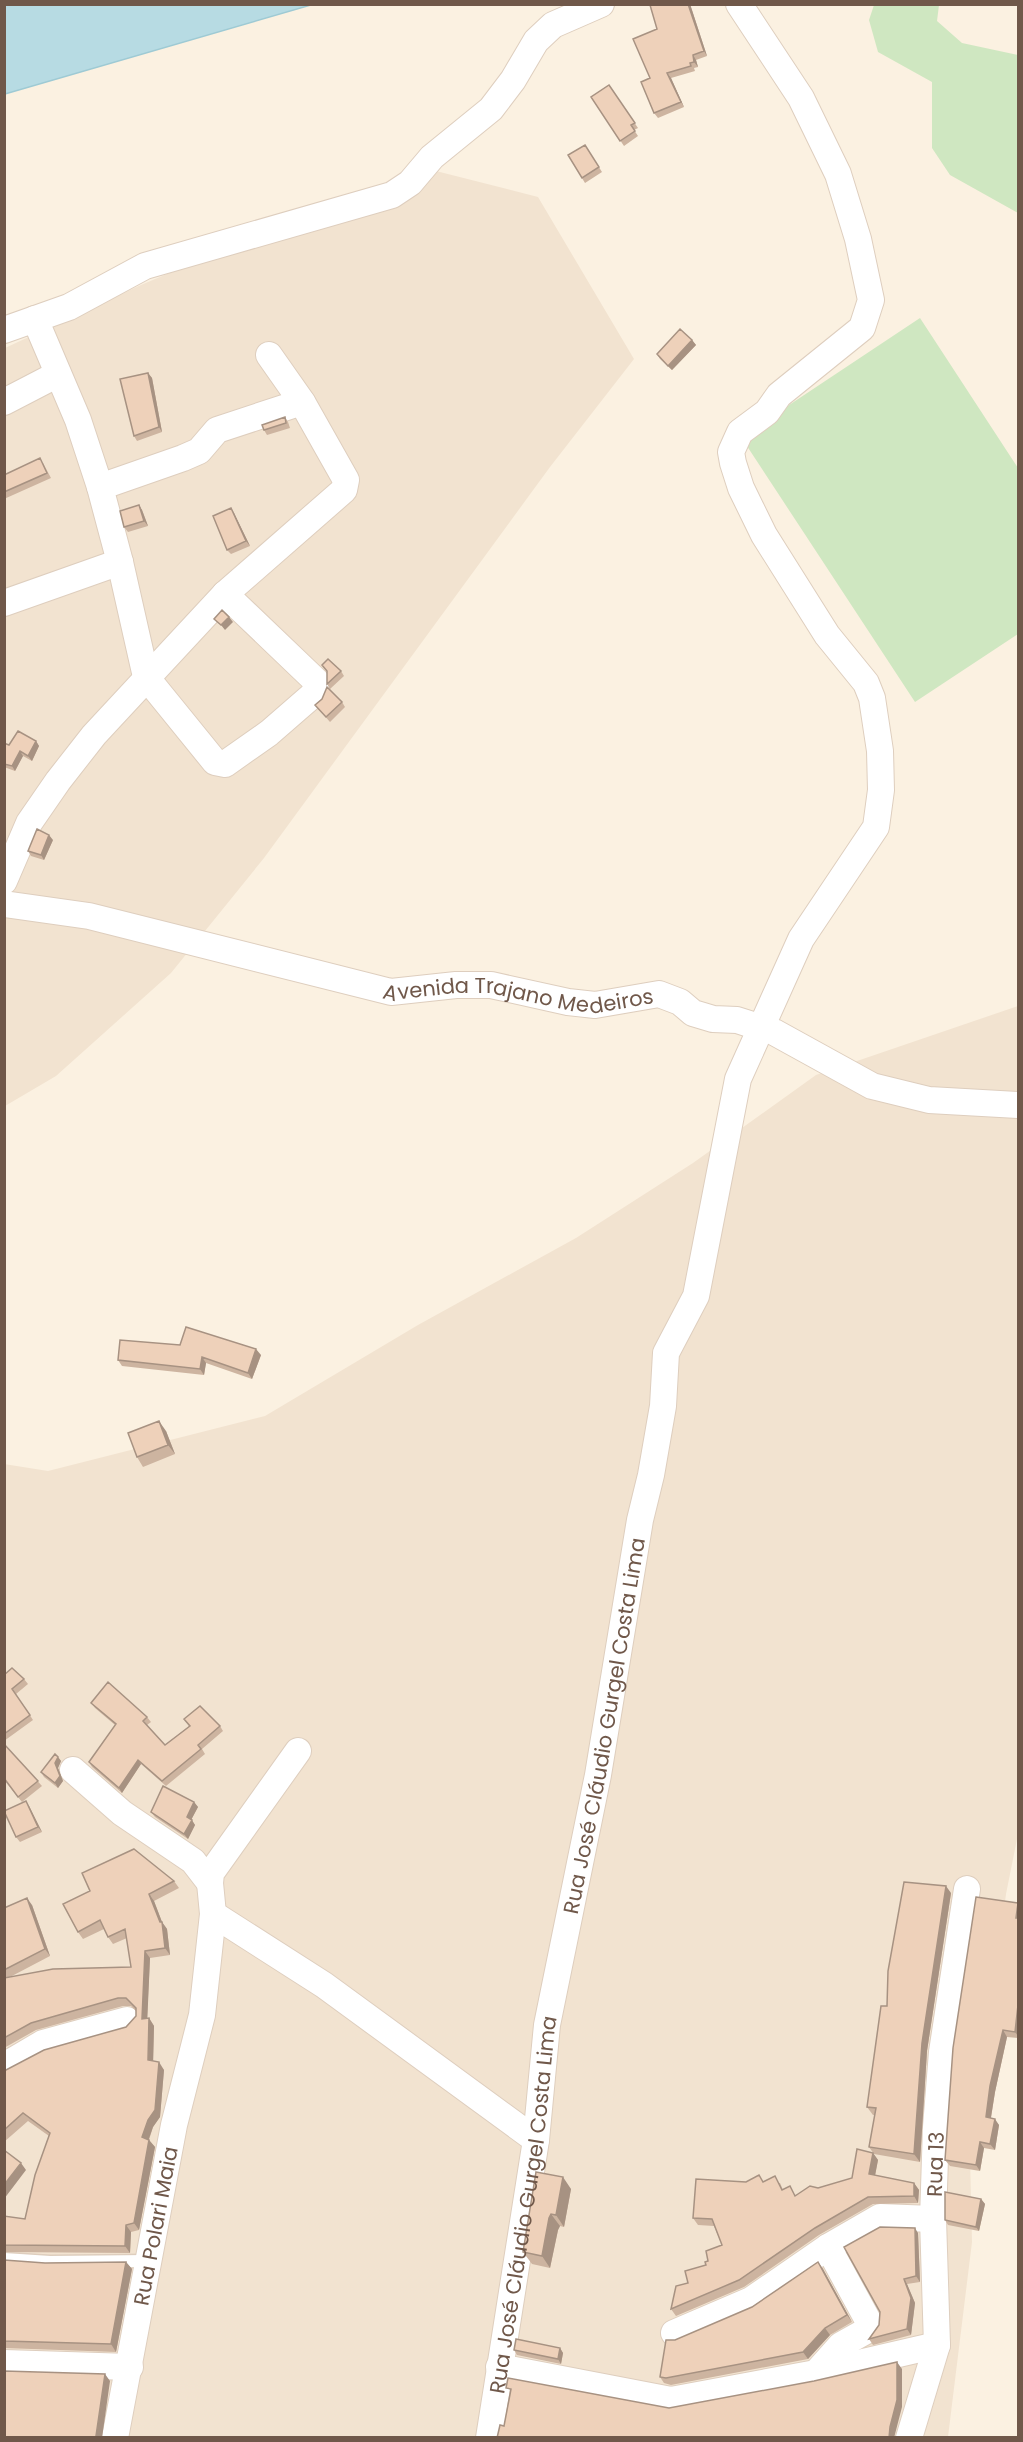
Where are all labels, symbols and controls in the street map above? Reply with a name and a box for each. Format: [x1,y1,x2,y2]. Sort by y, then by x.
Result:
street label: Avenida Trajano Medeiros [380,971,655,1020]
street label: Rua José Cláudio Gurgel Costa Lima [556,1535,651,1916]
street label: Rua José Cláudio Gurgel Costa Lima [482,2013,563,2396]
street label: Rua 13 [919,2131,950,2197]
street label: Rua Polari Maia [126,2144,184,2308]

